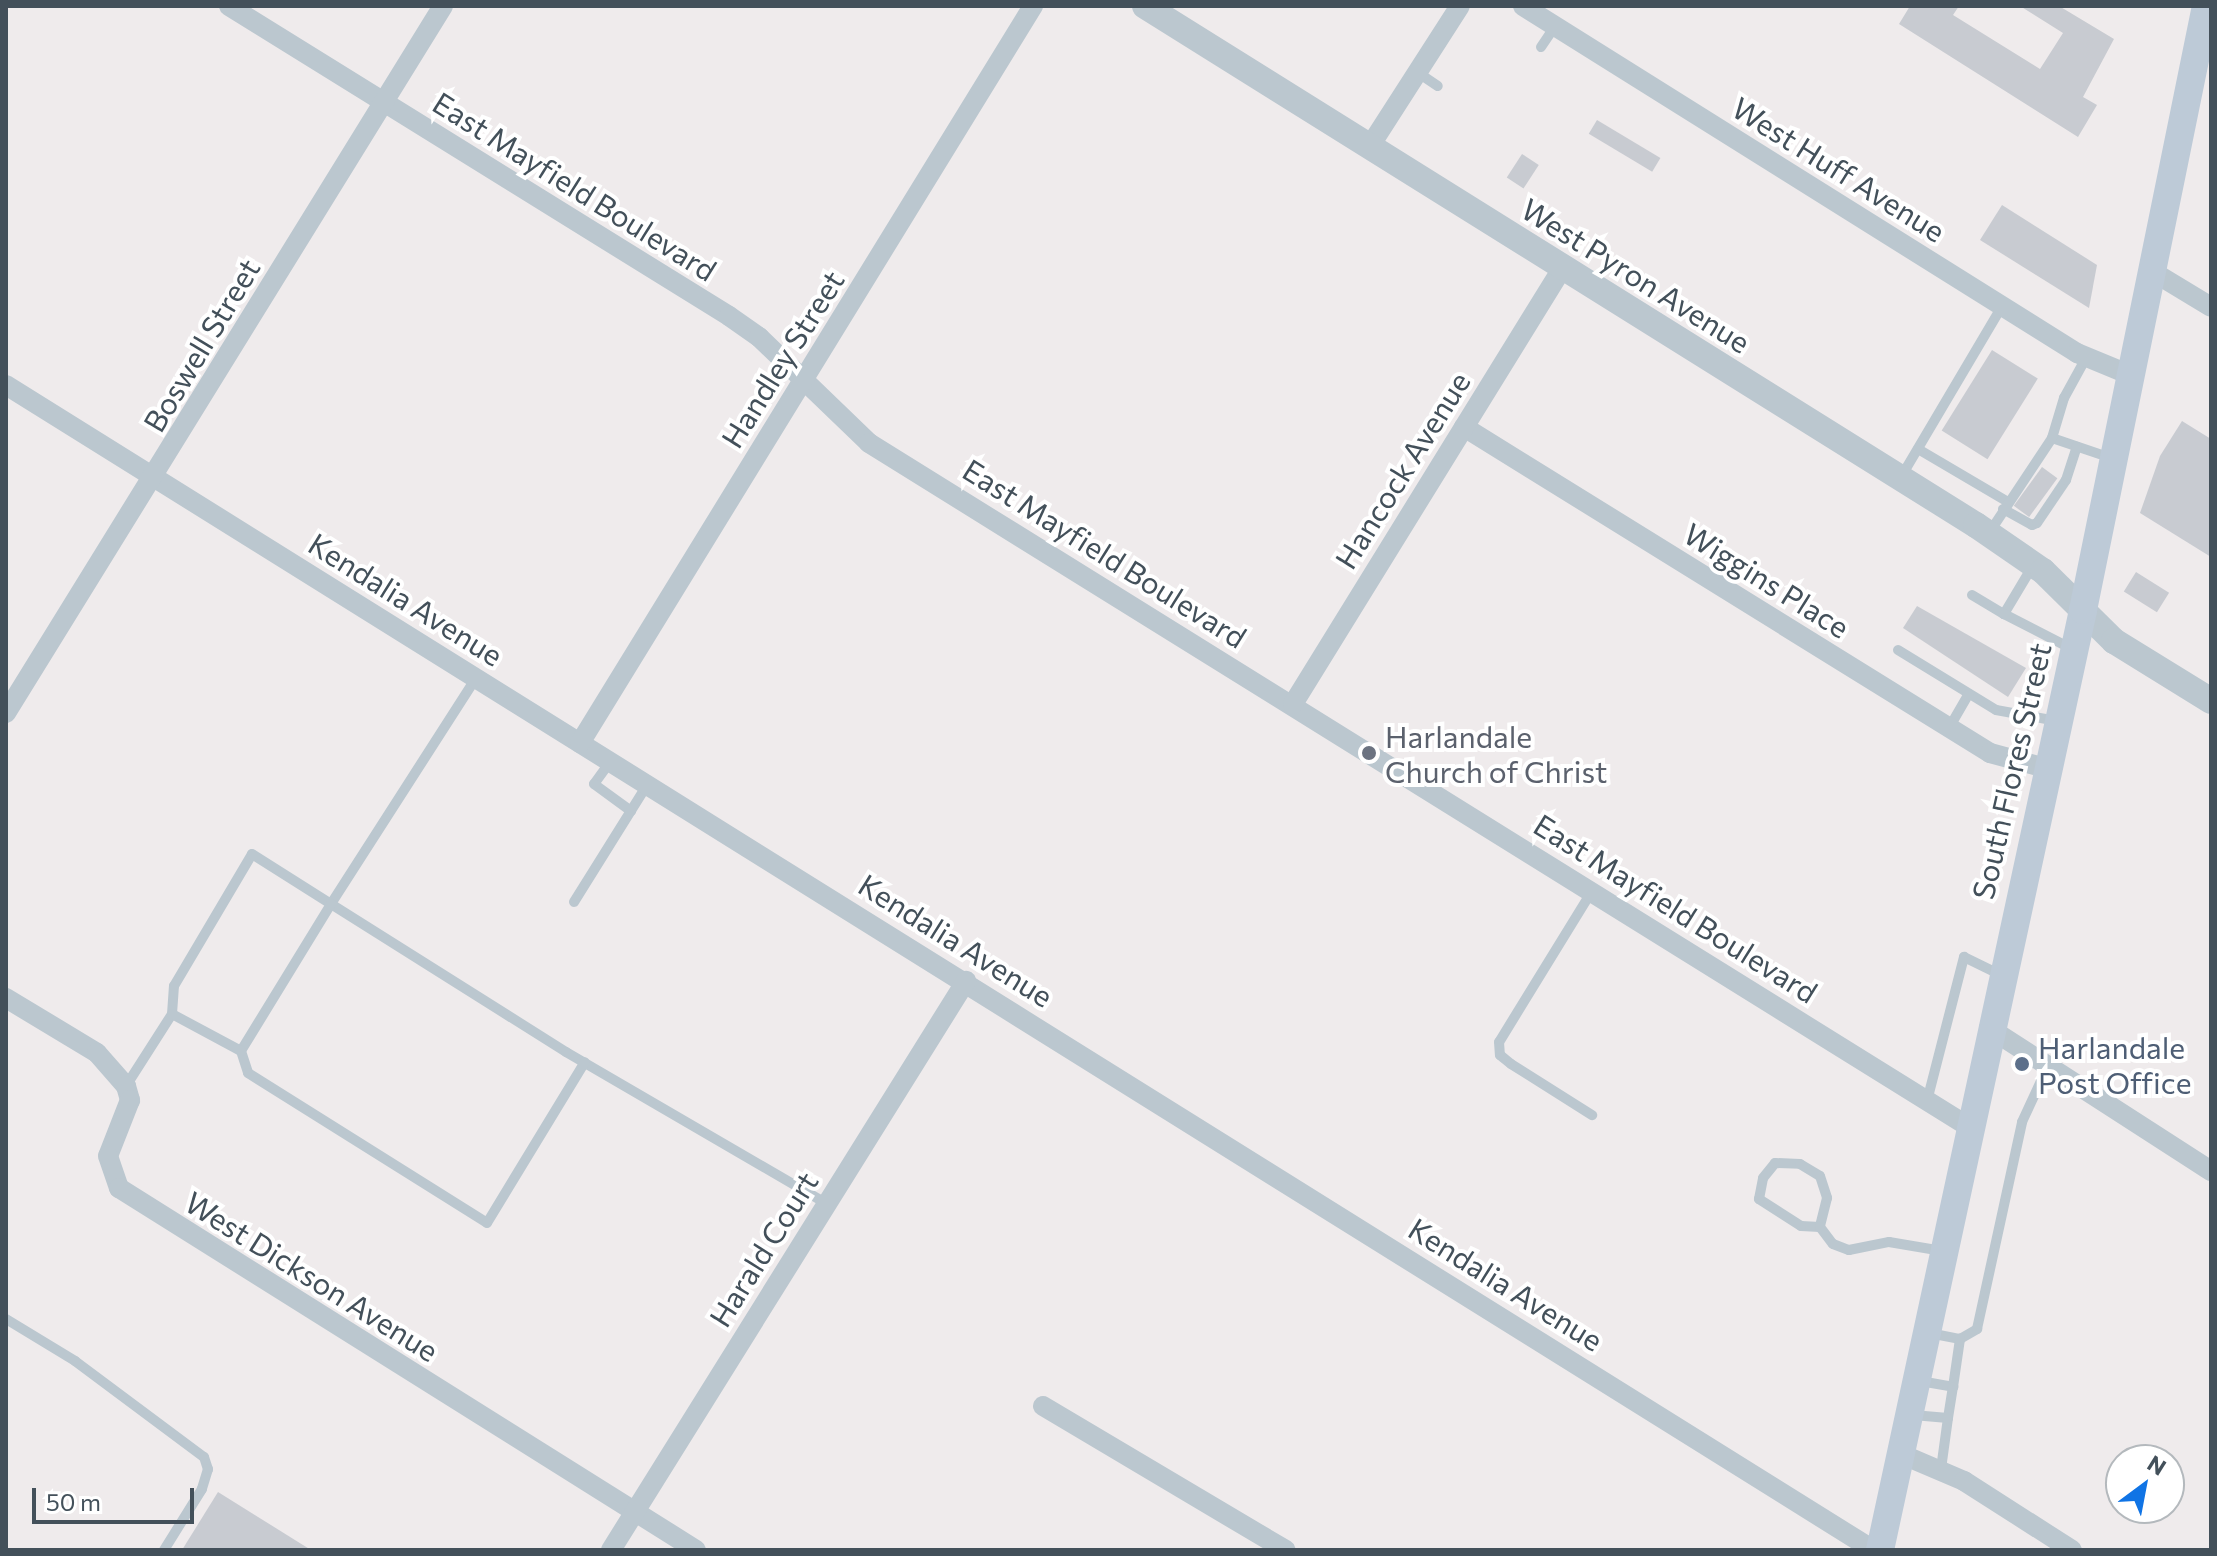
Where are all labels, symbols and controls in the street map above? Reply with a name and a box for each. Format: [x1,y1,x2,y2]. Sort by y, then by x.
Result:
street label: East Mayfield Boulevard [427,84,723,288]
street label: West Huff Avenue [1726,89,1952,249]
street label: West Pyron Avenue [1515,190,1757,360]
street label: Boswell Street [135,252,267,438]
street label: Handley Street [713,264,851,454]
street label: Hancock Avenue [1327,365,1477,575]
street label: East Mayfield Boulevard [957,451,1253,655]
street label: Wiggins Place [1678,515,1856,645]
street label: Kendalia Avenue [302,525,510,673]
street label: South Flores Street [1964,639,2058,903]
place label: Harlandale Church of Christ [1385,718,1607,788]
marker: Harlandale Church of Christ [1360,744,1378,762]
street label: East Mayfield Boulevard [1528,806,1824,1010]
street label: Kendalia Avenue [852,866,1060,1014]
place label: Harlandale Post Office [2038,1029,2191,1100]
marker: Harlandale Post Office [2013,1055,2031,1073]
street label: Harald Court [701,1165,825,1333]
street label: West Dickson Avenue [179,1184,445,1368]
street label: Kendalia Avenue [1402,1210,1610,1358]
north arrow [2105,1444,2185,1524]
text: N [2143,1449,2171,1481]
scale bar [36,1472,198,1522]
text: 50 m [46,1487,101,1516]

